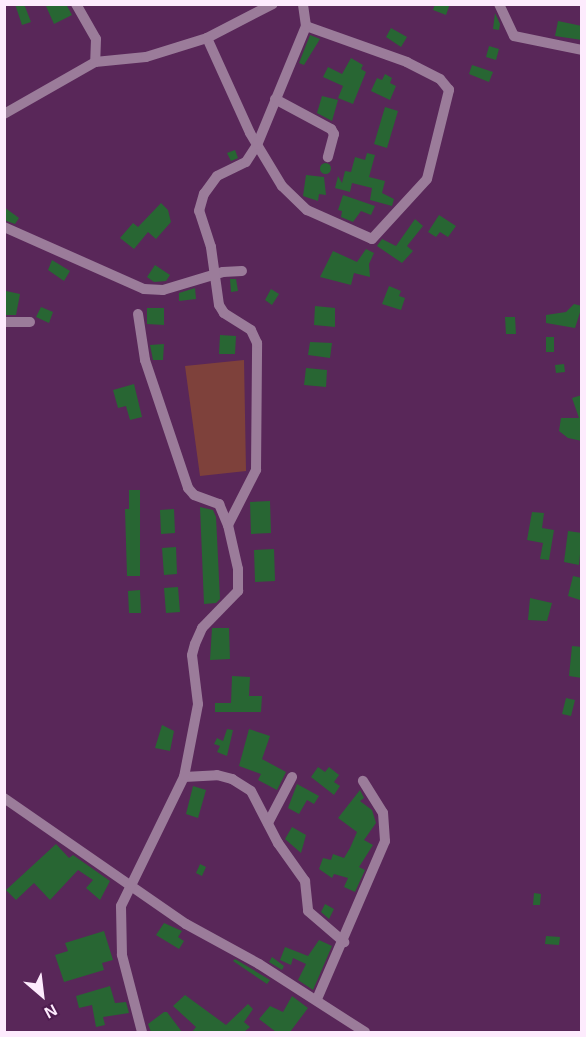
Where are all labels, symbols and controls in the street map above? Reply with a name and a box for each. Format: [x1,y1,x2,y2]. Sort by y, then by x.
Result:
north arrow [12,965,72,1025]
text: N [42,1001,60,1022]

